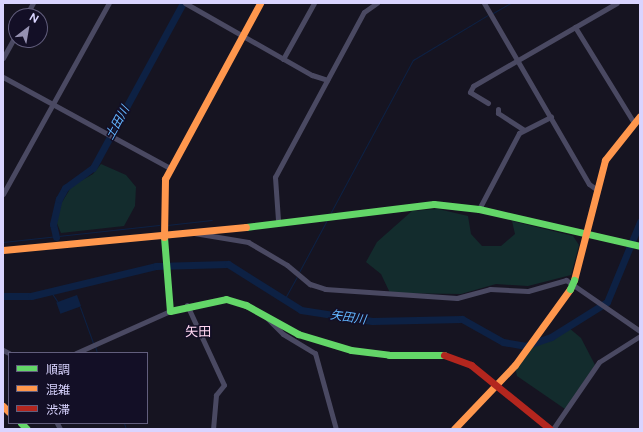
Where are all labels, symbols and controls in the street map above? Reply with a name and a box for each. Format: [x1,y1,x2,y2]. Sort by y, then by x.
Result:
north arrow [8,8,48,48]
text: N [27,10,41,26]
water label: 土田川 [103,104,133,142]
water label: 矢田川 [329,308,367,328]
district label: 矢田 [185,324,211,340]
legend [8,352,148,424]
text: 順調 [46,363,70,377]
text: 混雑 [46,383,70,397]
text: 渋滞 [46,403,70,417]

